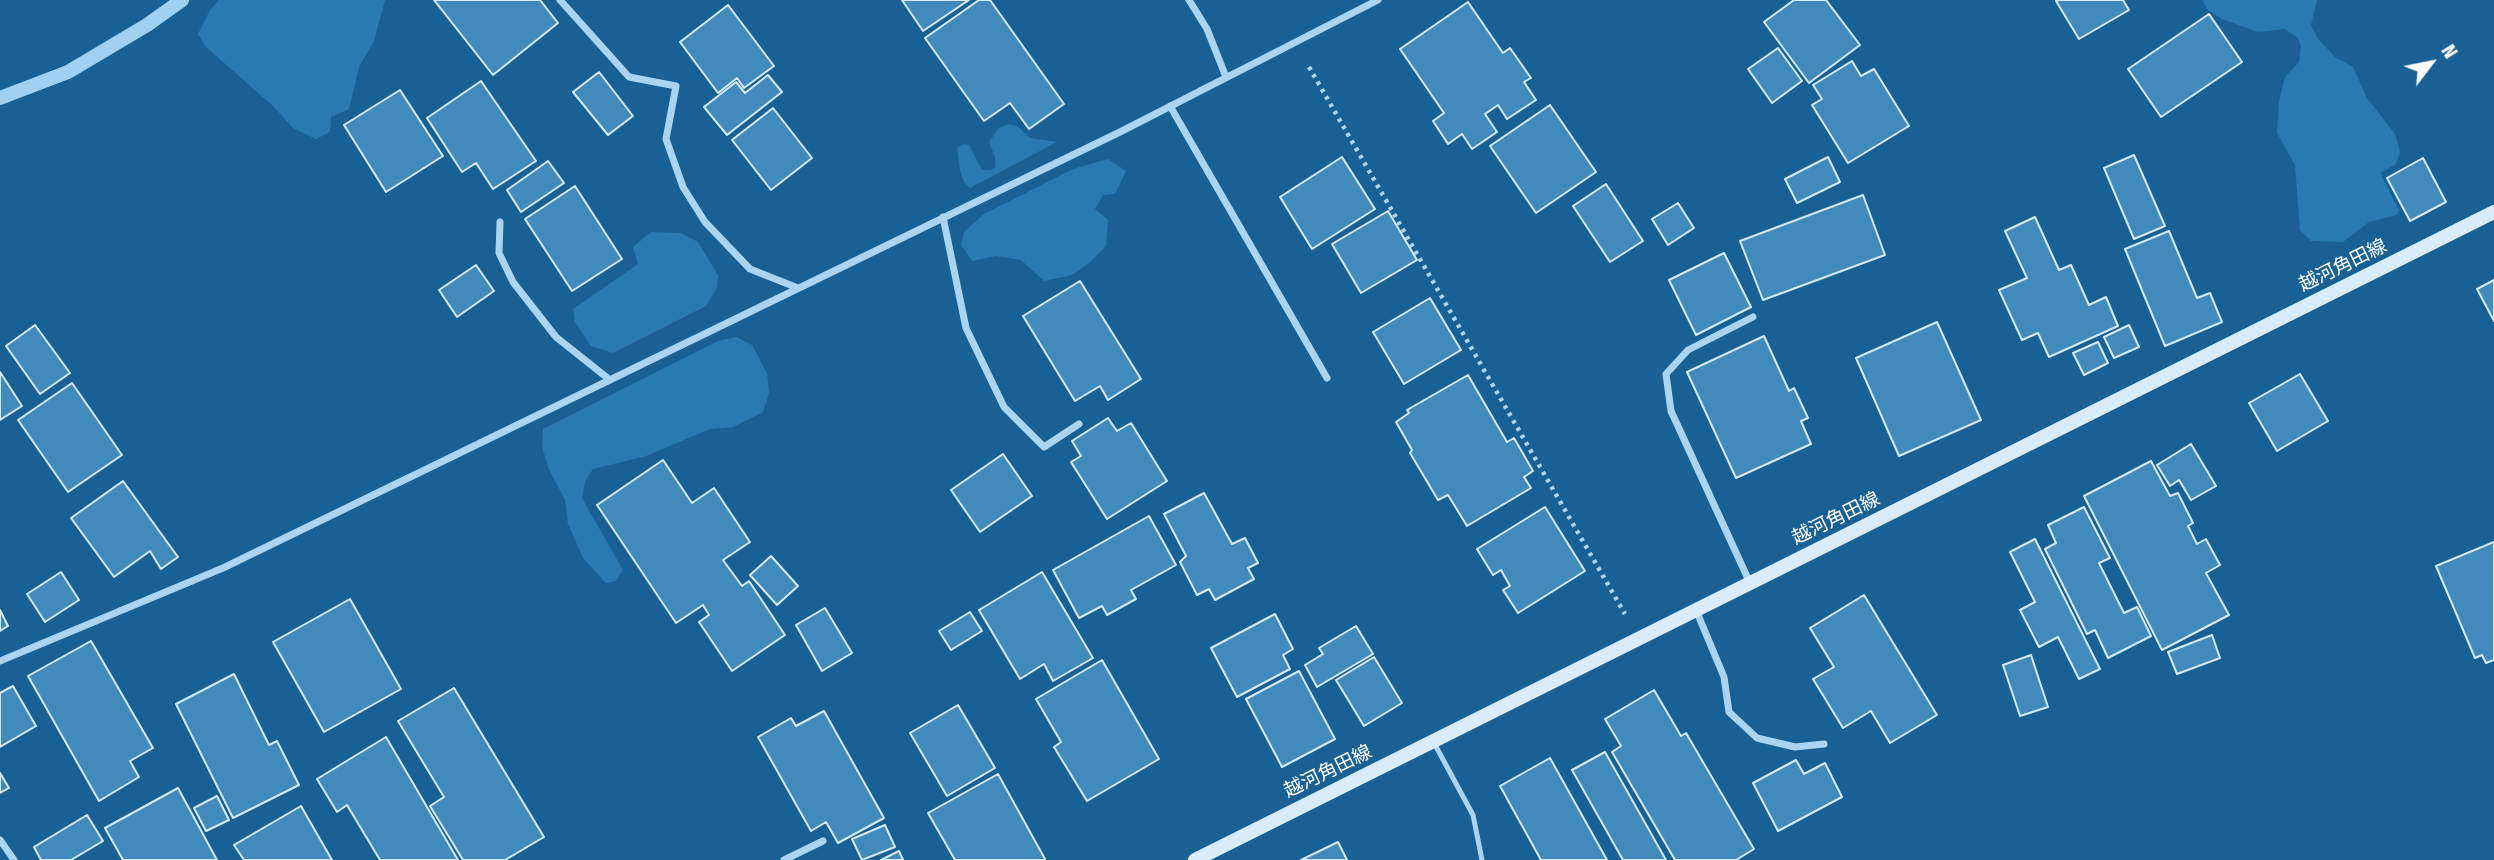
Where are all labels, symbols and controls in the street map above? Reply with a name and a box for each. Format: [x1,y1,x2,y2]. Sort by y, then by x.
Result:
north arrow [2396,28,2466,98]
text: N [2436,41,2462,63]
street label: 越河角田線 [2295,235,2391,297]
street label: 越河角田線 [1788,488,1884,550]
street label: 越河角田線 [1280,741,1376,803]

